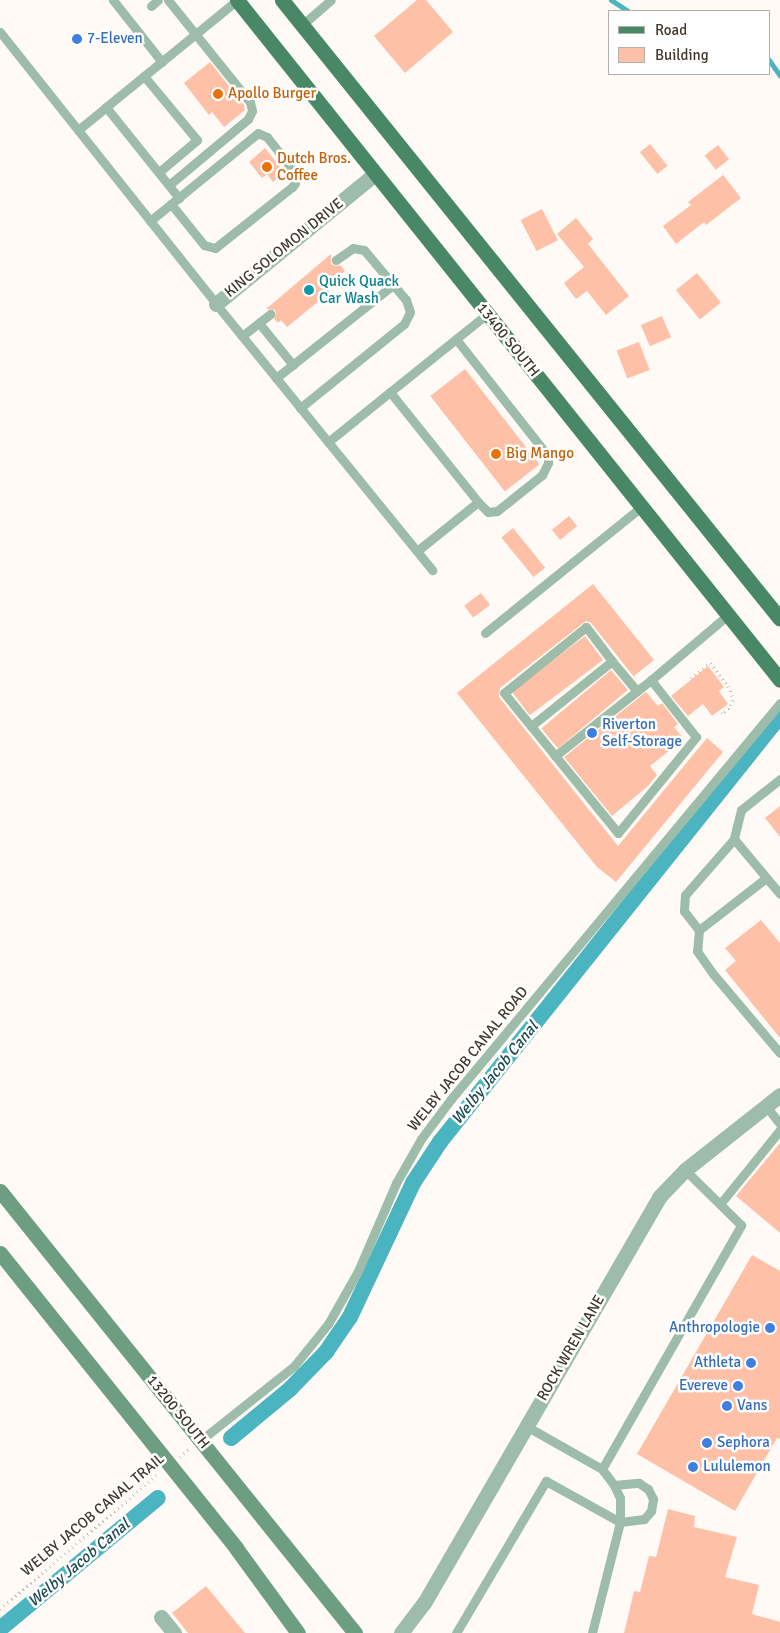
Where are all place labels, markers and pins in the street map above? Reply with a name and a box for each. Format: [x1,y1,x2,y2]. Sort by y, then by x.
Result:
place label: 7-Eleven [87,30,143,48]
marker: 7-Eleven [71,33,83,45]
place label: Apollo Burger [228,85,316,103]
marker: Apollo Burger [212,88,224,100]
place label: Dutch Bros. Coffee [277,149,351,184]
marker: Dutch Bros. Coffee [261,161,273,173]
place label: Quick Quack Car Wash [319,272,399,307]
marker: Quick Quack Car Wash [303,284,315,296]
place label: Big Mango [506,445,574,463]
marker: Big Mango [490,448,502,460]
place label: Riverton Self-Storage [602,715,682,750]
marker: Riverton Self-Storage [586,727,598,739]
place label: Anthropologie [669,1319,760,1337]
marker: Anthropologie [764,1322,776,1334]
place label: Athleta [694,1354,741,1372]
marker: Athleta [745,1357,757,1369]
place label: Evereve [679,1377,728,1395]
marker: Evereve [732,1380,744,1392]
place label: Vans [737,1397,767,1415]
marker: Vans [721,1400,733,1412]
place label: Sephora [717,1434,770,1452]
marker: Sephora [701,1437,713,1449]
place label: Lululemon [703,1458,771,1476]
marker: Lululemon [687,1461,699,1473]

